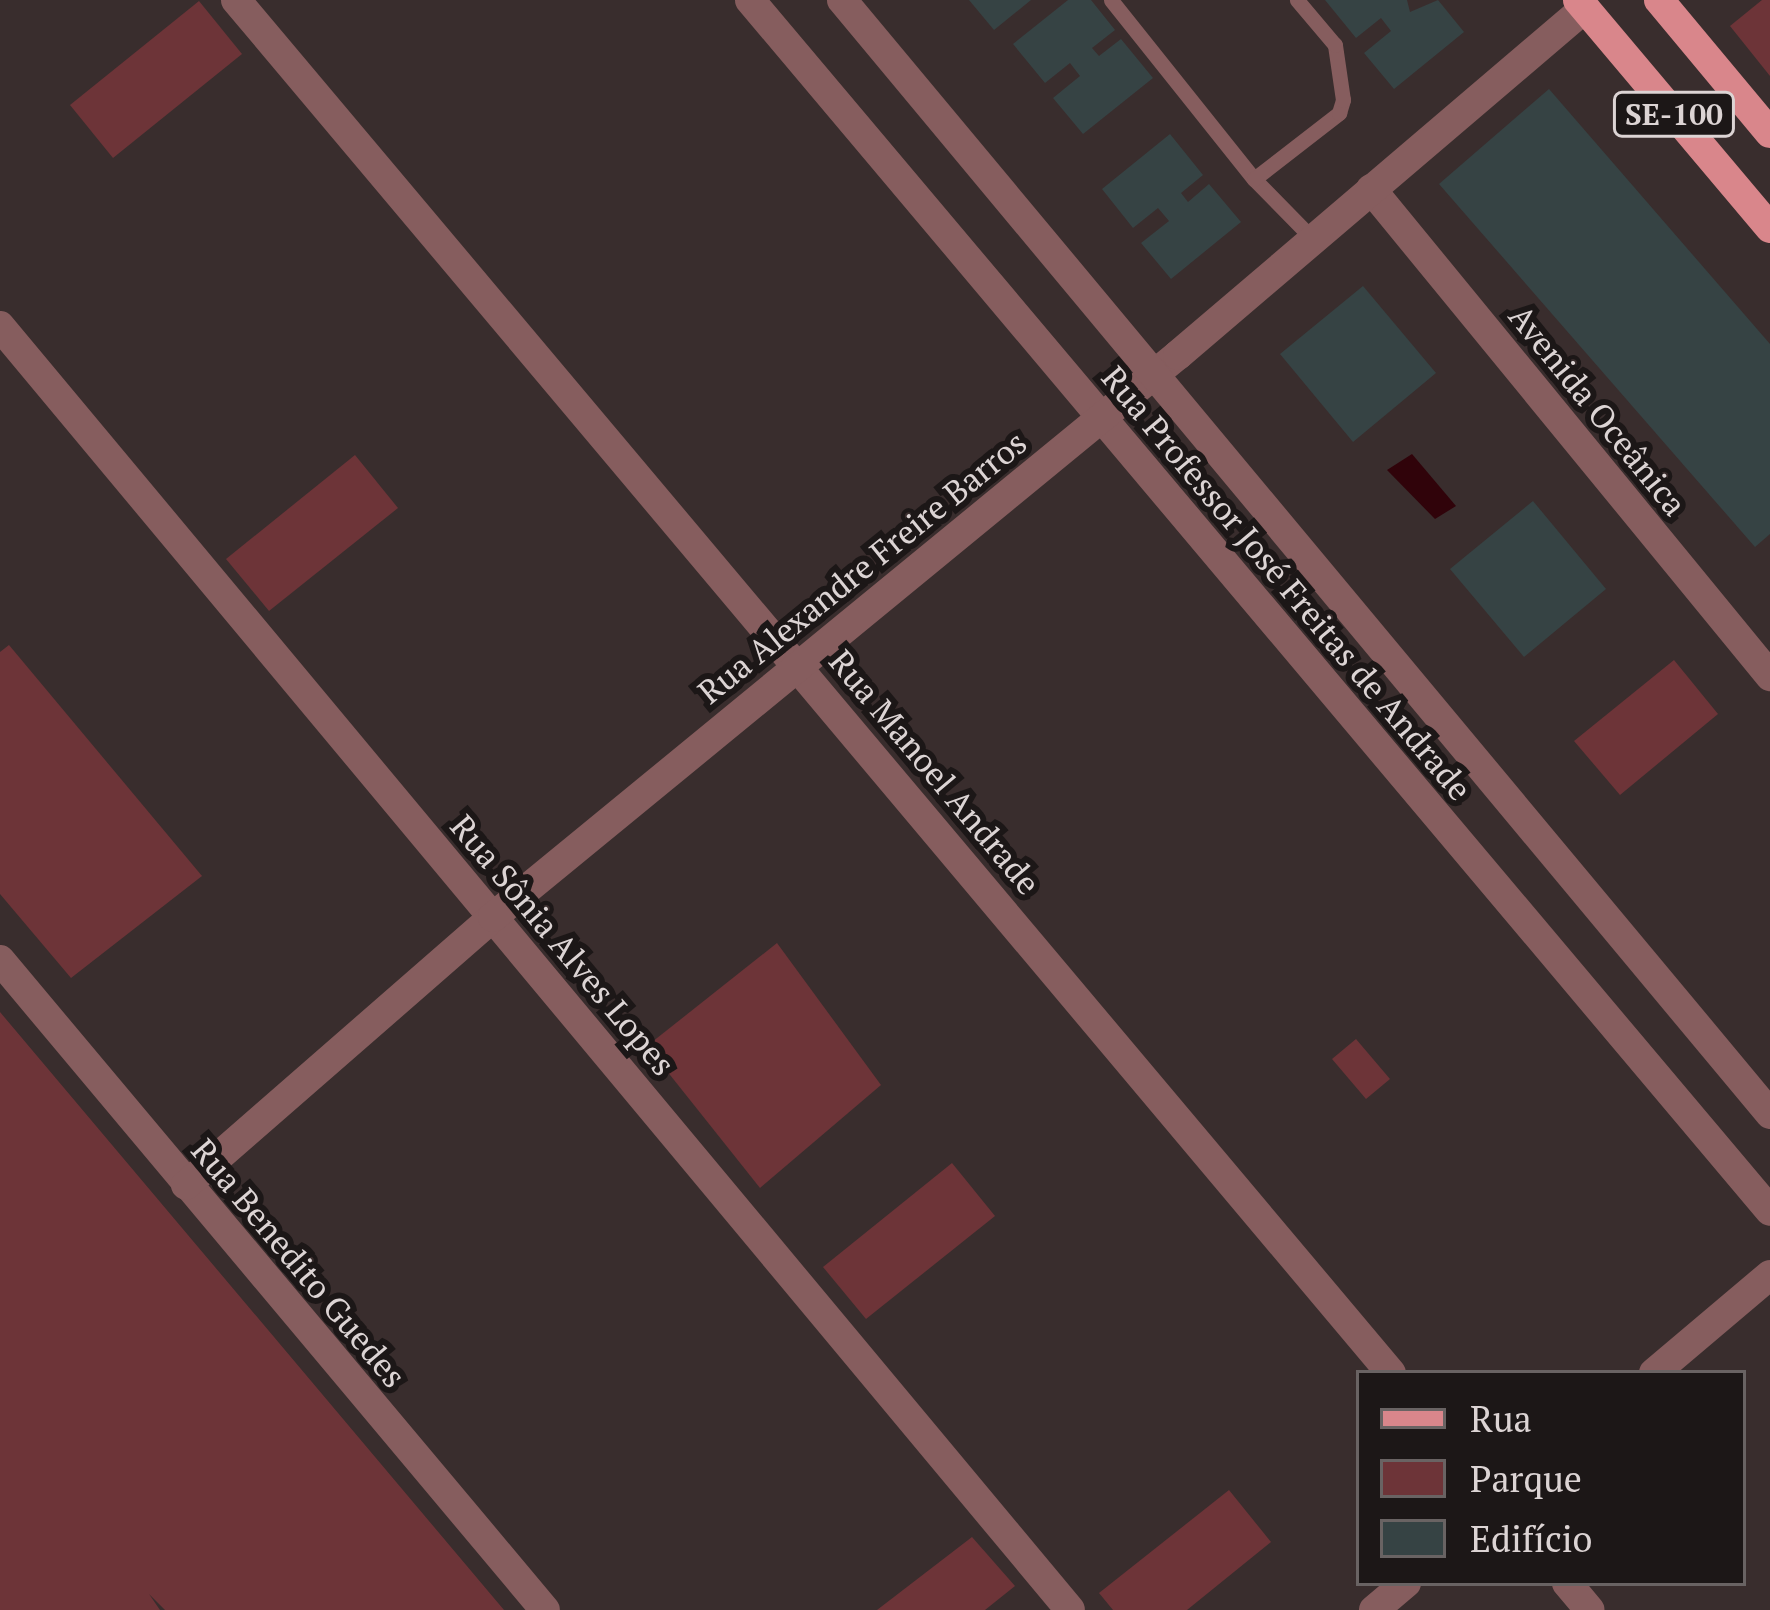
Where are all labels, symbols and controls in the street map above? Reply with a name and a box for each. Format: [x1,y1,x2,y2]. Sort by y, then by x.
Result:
road number: SE-100 [1611,90,1737,138]
street label: Avenida Oceânica [1501,297,1695,523]
street label: Rua Professor José Freitas de Andrade [1094,358,1480,808]
street label: Rua Alexandre Freire Barros [690,422,1034,712]
street label: Rua Manoel Andrade [821,642,1049,902]
street label: Rua Sônia Alves Lopes [442,807,684,1083]
street label: Rua Benedito Guedes [184,1131,414,1395]
legend [1356,1370,1746,1586]
text: Rua [1470,1395,1532,1442]
text: Parque [1470,1455,1582,1502]
text: Edifício [1470,1515,1592,1562]

